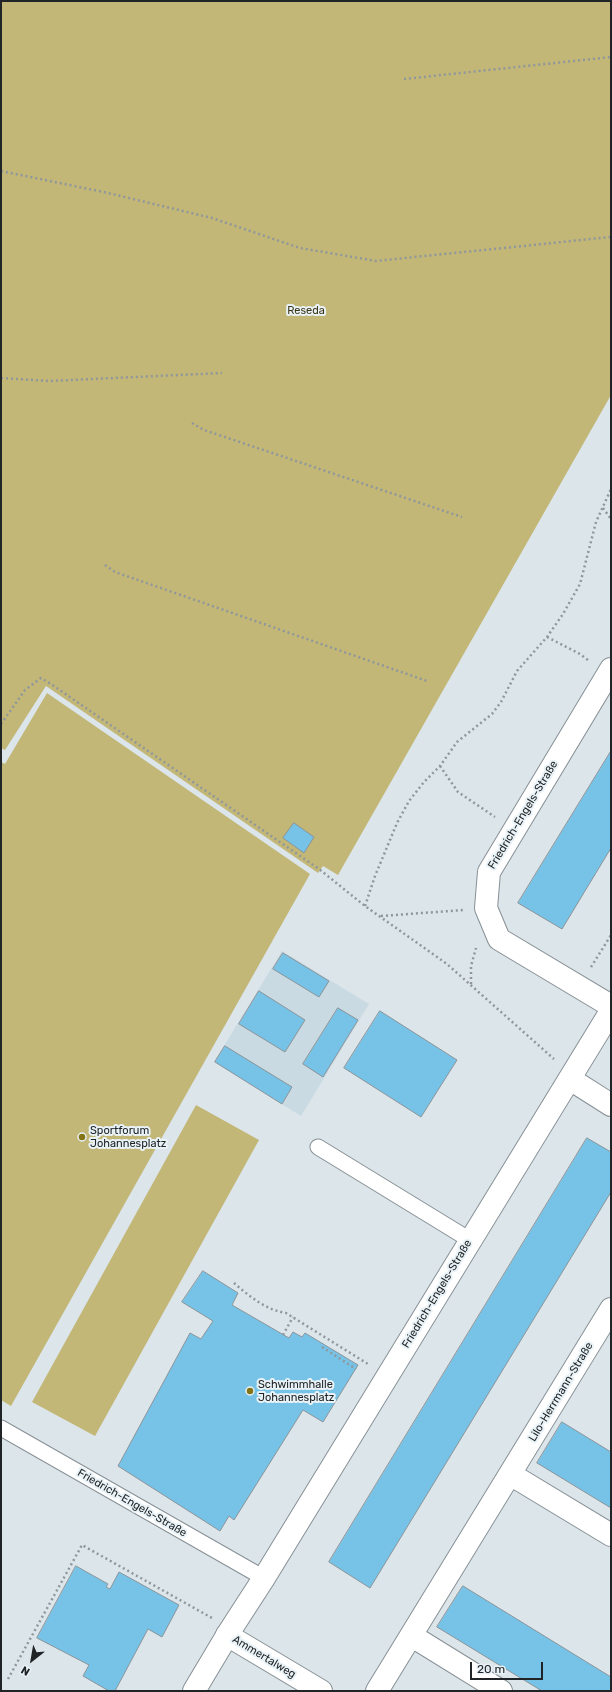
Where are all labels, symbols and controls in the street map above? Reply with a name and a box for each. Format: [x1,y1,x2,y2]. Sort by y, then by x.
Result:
park label: Reseda [287,304,325,318]
street label: Friedrich-Engels-Straße [485,758,561,872]
place label: Sportforum Johannesplatz [90,1124,166,1150]
marker: Sportforum Johannesplatz [77,1132,87,1142]
street label: Friedrich-Engels-Straße [399,1237,475,1351]
street label: Lilo-Herrmann-Straße [526,1340,596,1444]
place label: Schwimmhalle Johannesplatz [258,1378,334,1404]
marker: Schwimmhalle Johannesplatz [245,1386,255,1396]
street label: Friedrich-Engels-Straße [75,1466,189,1540]
street label: Ammertalweg [230,1633,298,1681]
north arrow [12,1640,52,1680]
scale bar [472,1654,545,1680]
text: 20 m [477,1662,505,1676]
text: N [19,1663,32,1678]

